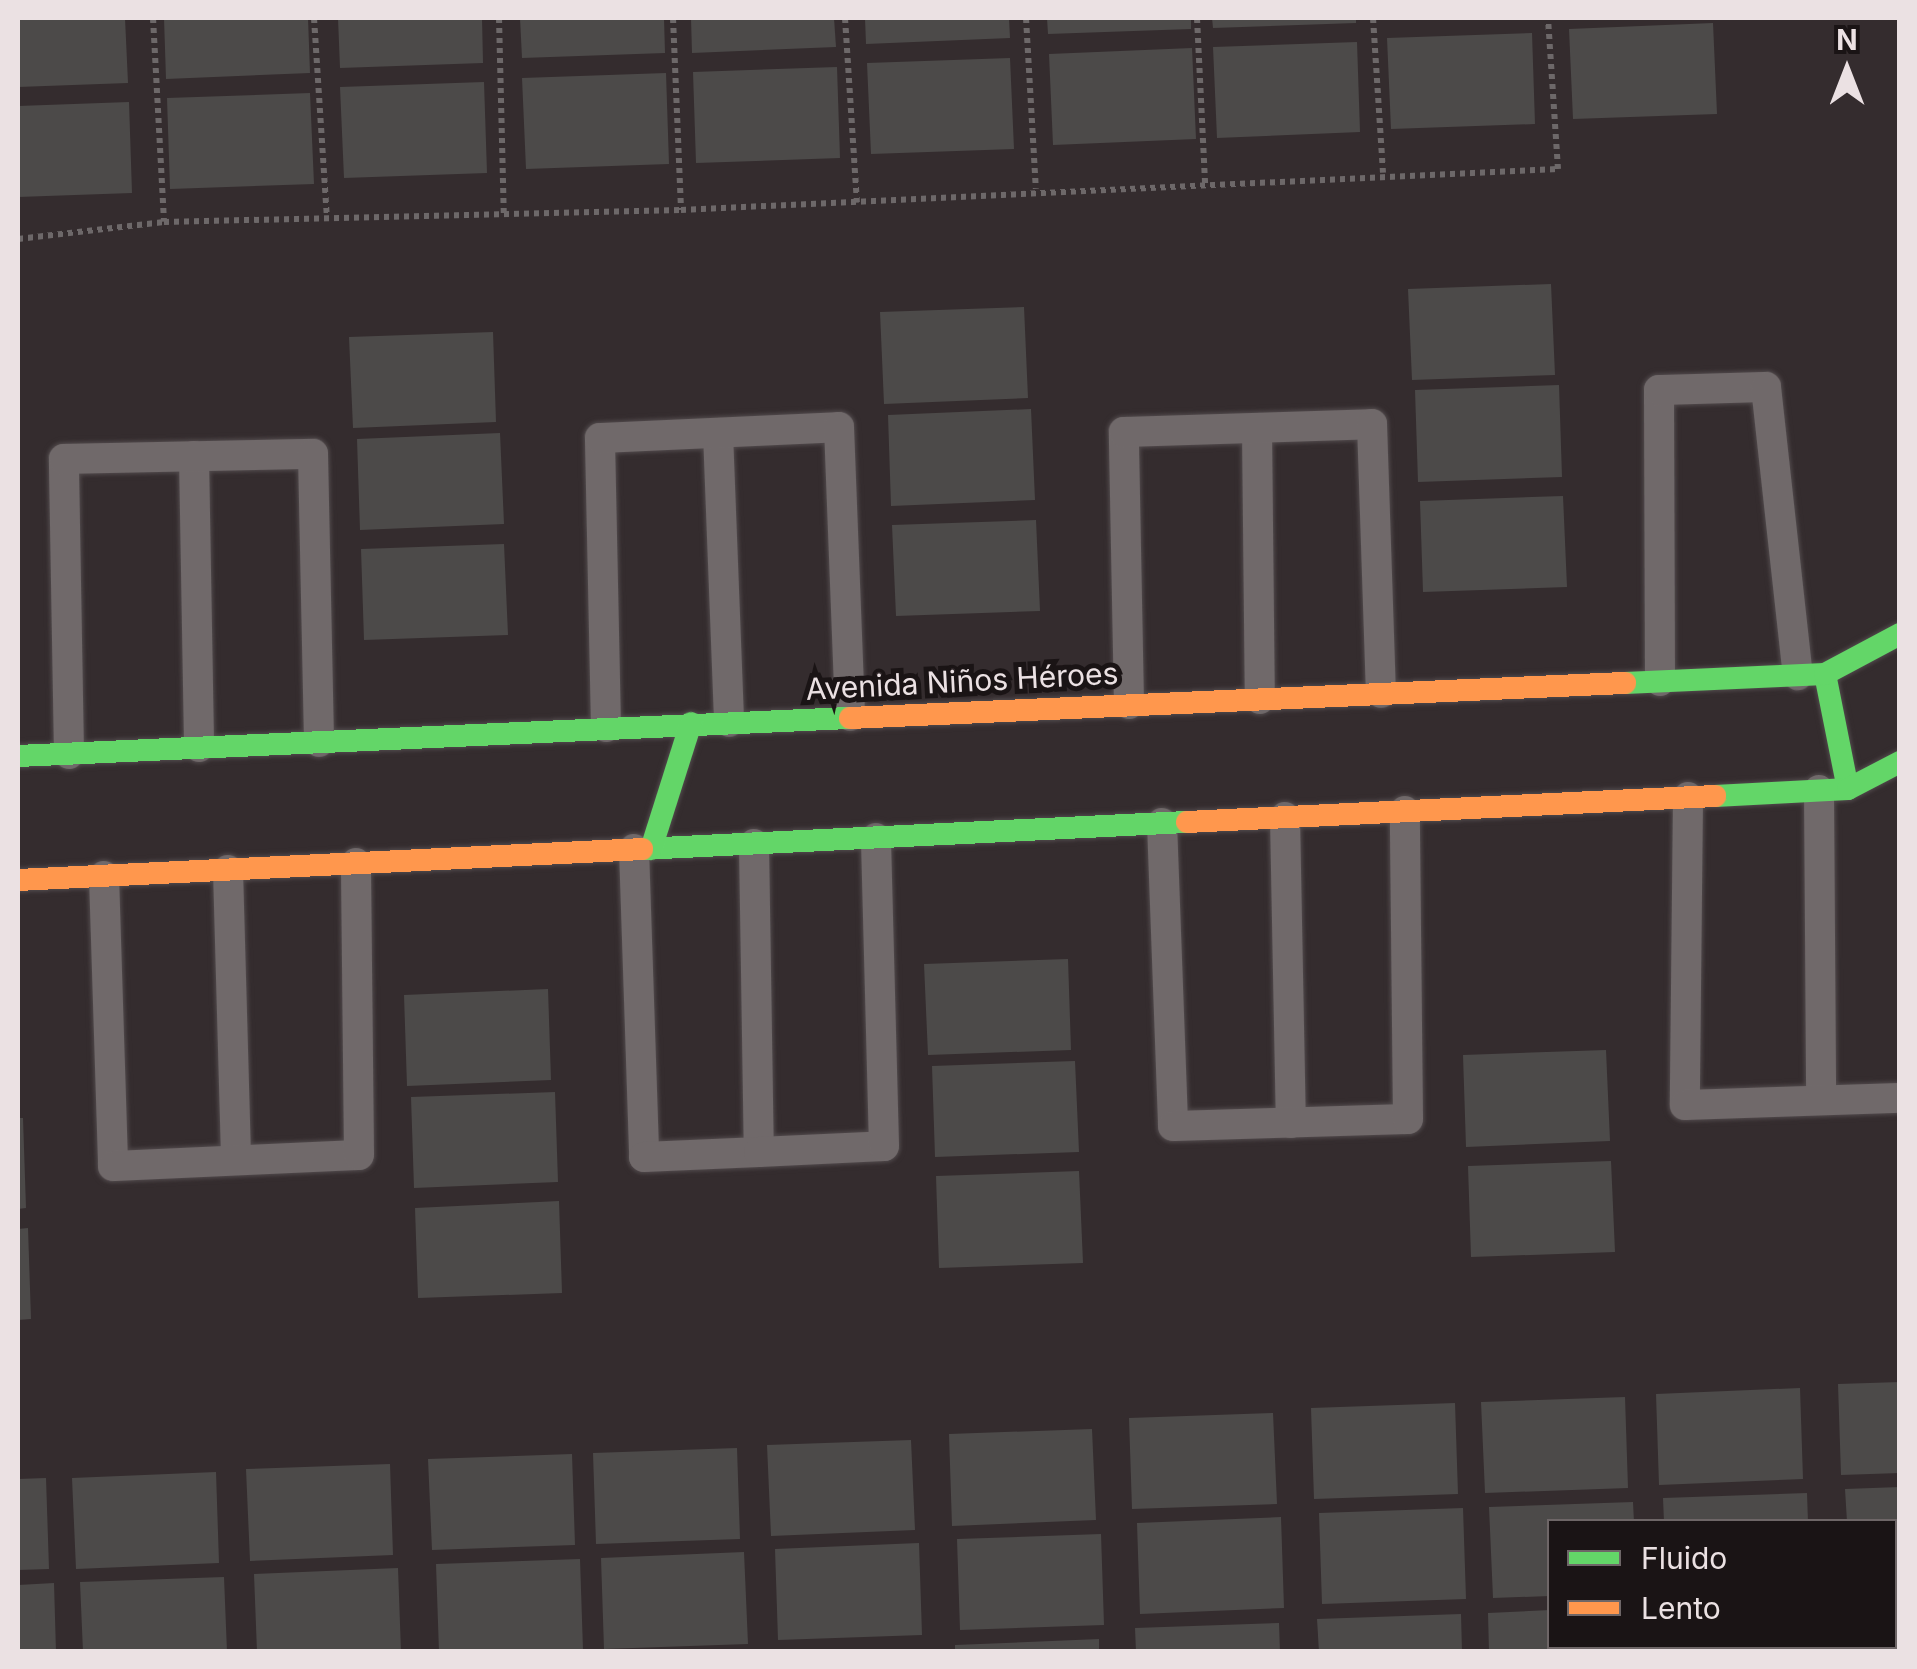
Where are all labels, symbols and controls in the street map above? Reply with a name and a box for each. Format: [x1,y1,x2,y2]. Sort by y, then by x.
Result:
north arrow [1797,20,1897,120]
text: N [1836,23,1858,57]
street label: Avenida Niños Héroes [805,655,1119,707]
legend [1547,1519,1897,1649]
text: Fluido [1641,1540,1727,1576]
text: Lento [1641,1590,1721,1626]

